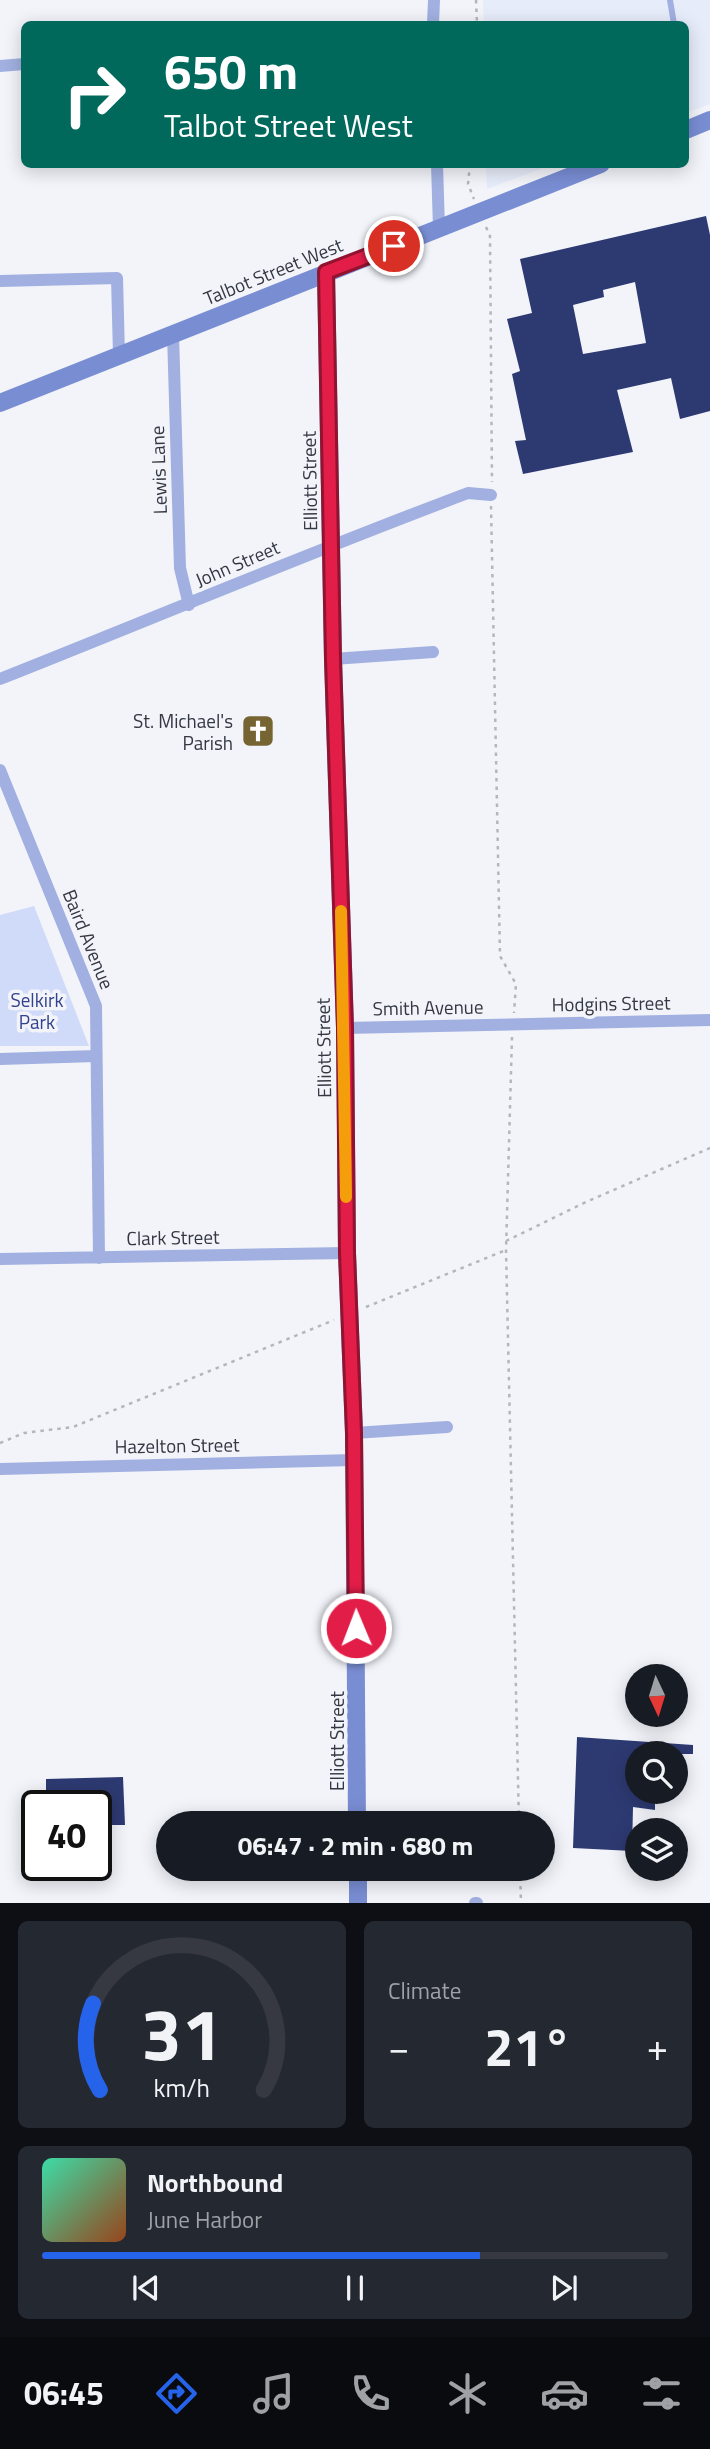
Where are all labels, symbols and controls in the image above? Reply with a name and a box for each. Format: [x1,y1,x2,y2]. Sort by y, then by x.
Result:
text: 650 m [164,33,298,108]
icon: right [49,49,140,140]
text: Talbot Street West [164,101,413,149]
pin [364,216,424,276]
icon: arrive [375,227,413,265]
street label: Talbot Street West [199,230,347,312]
street label: Lewis Lane [142,425,174,515]
street label: Elliott Street [294,430,324,531]
street label: John Street [190,532,284,594]
place label: St. Michael's Parish [133,706,233,757]
church icon: St. Michael's Parish [239,712,277,750]
street label: Baird Avenue [56,885,122,993]
park label: Selkirk Park [10,985,64,1036]
street label: Hodgins Street [551,987,671,1019]
street label: Smith Avenue [372,992,484,1022]
street label: Elliott Street [308,997,338,1098]
street label: Clark Street [126,1222,220,1252]
street label: Hazelton Street [114,1429,240,1461]
position arrow [319,1591,393,1665]
north arrow [625,1664,688,1727]
map controls [625,1664,688,1881]
street label: Elliott Street [322,1691,351,1791]
button: search [625,1741,688,1804]
speed limit sign: 40 [21,1790,112,1881]
button: layers [625,1818,688,1881]
text: 06:47 · 2 min · 680 m [238,1826,473,1865]
text: Climate [388,1973,461,2008]
text: 31 [141,1979,223,2089]
text: 21° [484,2007,572,2086]
text: − [388,2018,409,2076]
text: + [647,2018,668,2076]
text: km/h [154,2069,210,2107]
text: Northbound [147,2163,283,2202]
text: June Harbor [147,2202,262,2237]
icon: previous [127,2269,165,2307]
icon: pause [336,2269,374,2307]
icon: next [545,2269,583,2307]
text: 06:45 [24,2369,104,2417]
icon: directions [152,2369,201,2418]
icon: music [249,2369,298,2418]
icon: phone [346,2369,395,2418]
icon: climate [443,2369,492,2418]
icon: car [540,2369,589,2418]
icon: filters [637,2369,686,2418]

